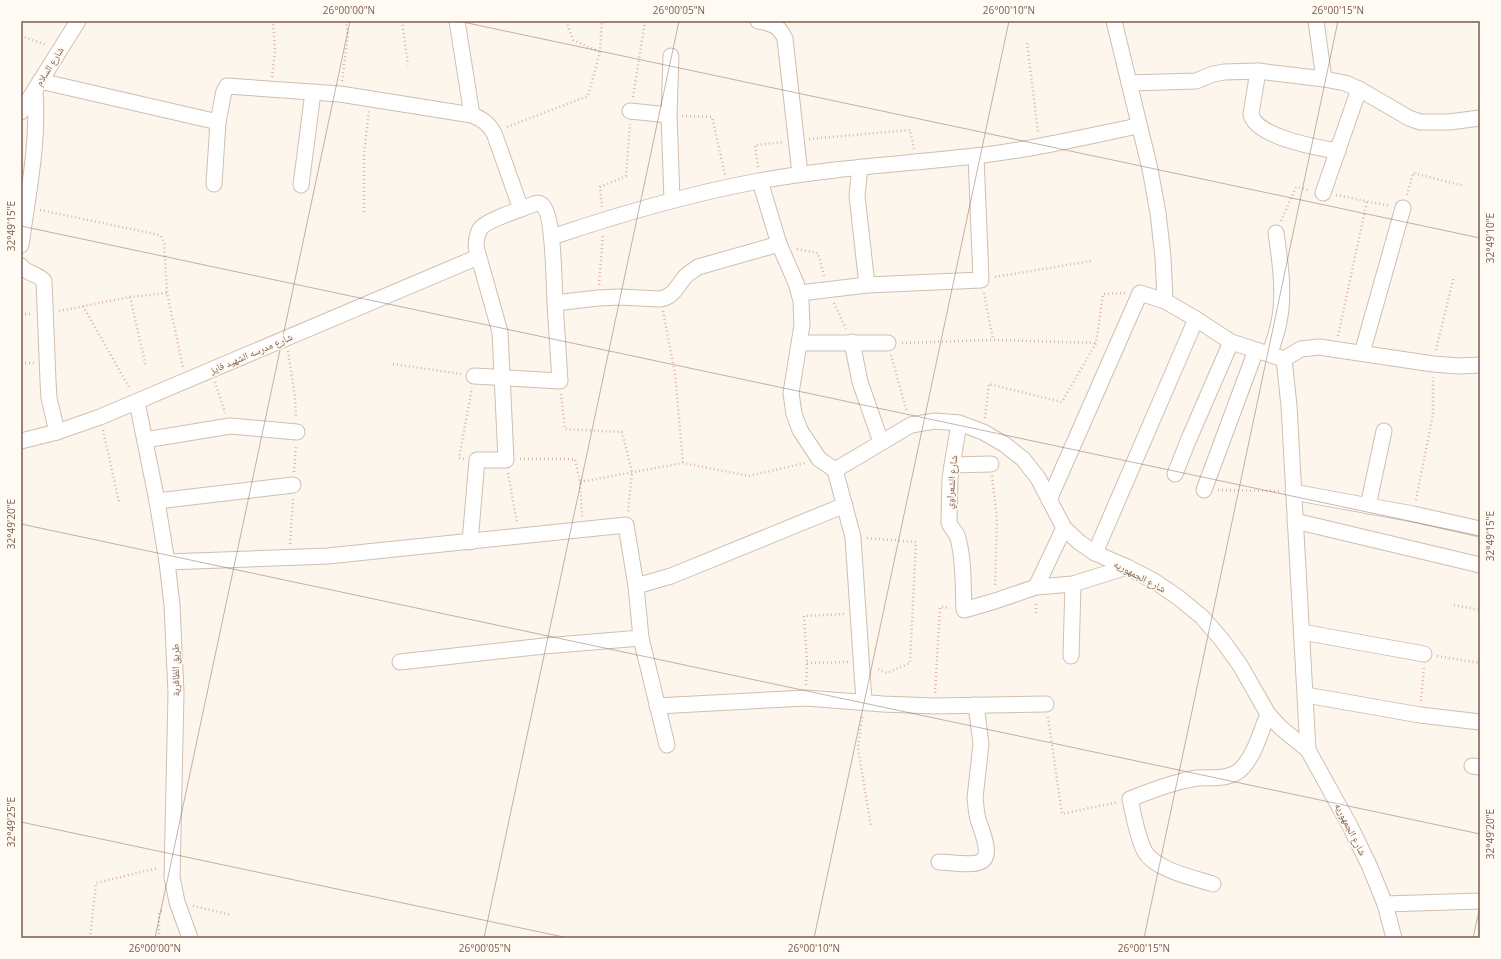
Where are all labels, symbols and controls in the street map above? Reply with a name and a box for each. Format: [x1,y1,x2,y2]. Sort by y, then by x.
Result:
text: 26°00'00"N [323,3,375,17]
text: 26°00'05"N [653,3,705,17]
text: 26°00'10"N [983,3,1035,17]
text: 26°00'15"N [1312,3,1364,17]
street label: شارع السلام [31,43,68,89]
text: 32°49'15"E [4,201,18,251]
text: 32°49'10"E [1483,213,1497,263]
street label: شارع مدرسه الشهيد فايز [207,329,295,377]
street label: شارع الشعراوي [942,454,962,510]
text: 32°49'20"E [4,499,18,549]
text: 32°49'15"E [1483,511,1497,561]
street label: شارع الجمهوريه [1111,556,1169,596]
street label: طريق الظافرية [168,643,182,696]
text: 32°49'25"E [4,797,18,847]
street label: شارع الجمهوريه [1332,800,1370,858]
text: 32°49'20"E [1483,809,1497,859]
text: 26°00'00"N [129,941,181,955]
text: 26°00'05"N [459,941,511,955]
text: 26°00'10"N [788,941,840,955]
text: 26°00'15"N [1118,941,1170,955]

